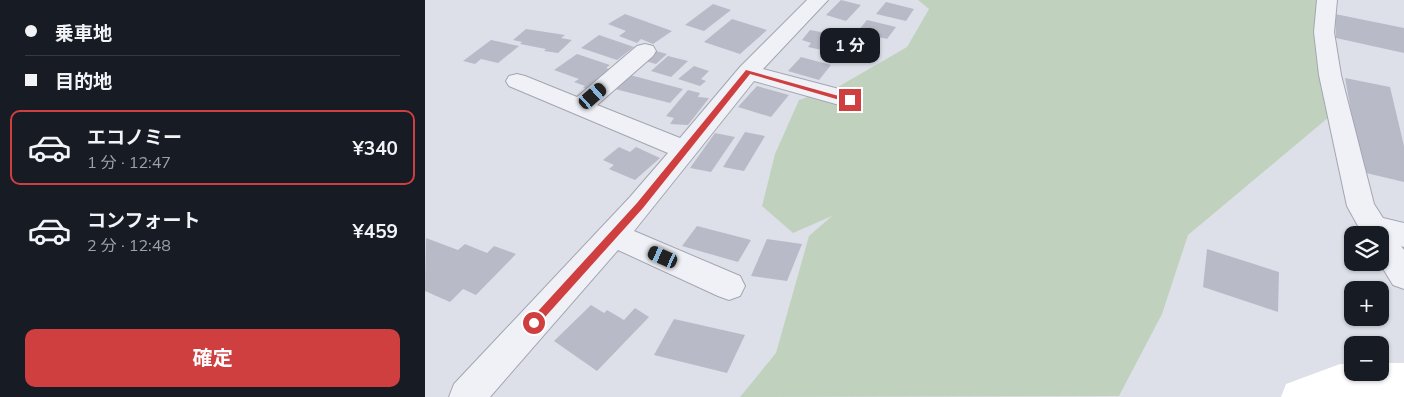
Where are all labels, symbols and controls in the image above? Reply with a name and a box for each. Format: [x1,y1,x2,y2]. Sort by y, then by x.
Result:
text: 乗車地 [55,21,112,45]
callout: 1 分 [820,28,880,62]
text: 1 分 [835,35,865,55]
text: 目的地 [55,69,112,93]
car [576,80,609,112]
route end [839,89,861,111]
icon: car [27,125,72,170]
text: エコノミー [87,125,182,149]
text: ¥340 [352,136,398,160]
text: 1 分 · 12:47 [87,152,171,172]
icon: car [27,208,72,253]
text: コンフォート [87,208,200,232]
text: ¥459 [352,219,398,243]
map controls [1344,226,1389,381]
button: layers [1344,226,1389,271]
text: 2 分 · 12:48 [87,235,171,255]
car [646,244,679,270]
button: + [1344,281,1389,326]
route start [523,312,545,334]
button: 確定 [25,329,400,387]
button: − [1344,336,1389,381]

